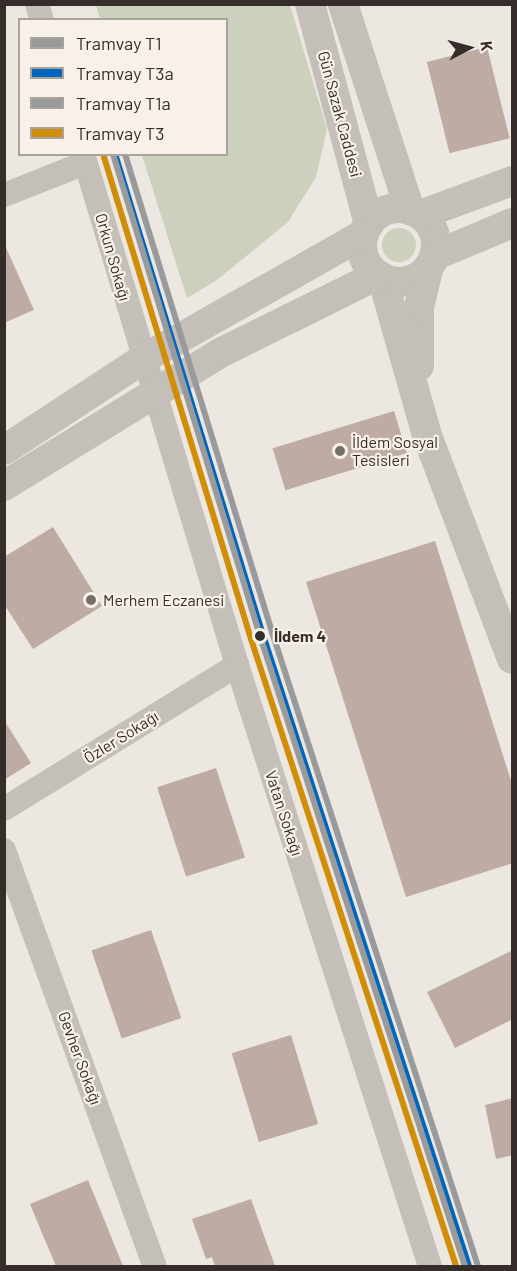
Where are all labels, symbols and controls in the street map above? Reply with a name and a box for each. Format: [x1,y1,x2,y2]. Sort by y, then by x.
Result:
legend [18,18,228,156]
north arrow [439,18,499,78]
text: Tramvay T1 [76,32,162,54]
text: K [477,40,497,52]
street label: Gün Sazak Caddesi [314,49,366,179]
text: Tramvay T3a [76,62,174,84]
text: Tramvay T1a [76,92,171,114]
text: Tramvay T3 [76,122,165,144]
street label: Orkun Sokağı [91,211,135,303]
place label: İldem Sosyal Tesisleri [352,432,438,470]
marker: İldem Sosyal Tesisleri [333,444,347,458]
place label: Merhem Eczanesi [103,590,224,610]
marker: Merhem Eczanesi [84,593,98,607]
place label: İldem 4 [274,626,326,646]
marker: İldem 4 [251,627,269,645]
street label: Özler Sokağı [80,707,162,767]
street label: Vatan Sokağı [261,768,307,858]
street label: Gevher Sokağı [54,1009,106,1107]

